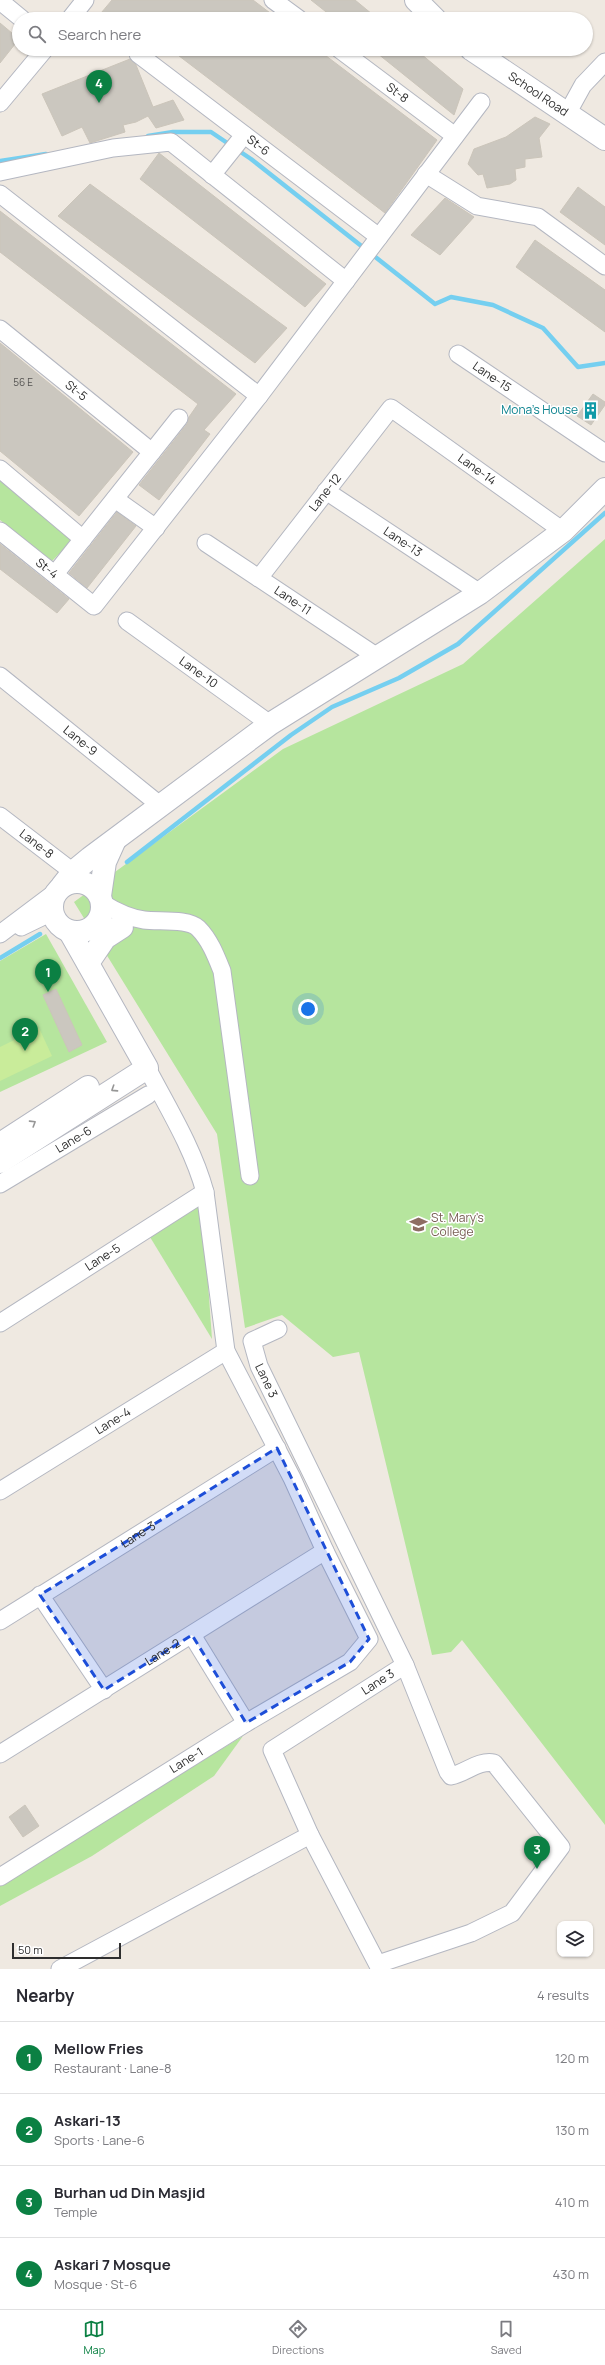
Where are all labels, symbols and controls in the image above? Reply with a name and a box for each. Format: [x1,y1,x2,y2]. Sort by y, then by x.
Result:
search box [12,12,593,56]
icon: search [26,23,48,45]
text: Search here [58,24,141,45]
street label: School Road [505,67,572,120]
pin: 4 [86,70,112,103]
street label: St-8 [383,78,413,106]
street label: St-6 [244,131,274,159]
street label: Lane-15 [469,357,515,396]
house number: 56 E [13,375,33,389]
street label: St-5 [62,376,91,405]
building icon: Mona's House [581,400,601,420]
place label: Mona's House [501,401,578,418]
street label: Lane-14 [455,449,500,489]
street label: Lane-12 [305,470,345,515]
street label: Lane-13 [380,522,426,560]
street label: St-4 [32,554,62,582]
street label: Lane-11 [271,582,315,619]
street label: Lane-10 [176,652,222,692]
street label: Lane-9 [60,721,101,759]
street label: Lane-8 [16,825,57,862]
pin: 1 [35,959,61,992]
your location [298,999,318,1019]
pin: 2 [12,1018,38,1051]
one-way arrow [111,1084,118,1092]
one-way arrow [29,1120,36,1127]
street label: Lane-6 [52,1122,95,1157]
place label: St. Mary's College [431,1209,484,1240]
school or university icon: St. Mary's College [408,1215,428,1235]
street label: Lane-5 [82,1239,124,1275]
street label: Lane 3 [251,1361,282,1400]
street label: Lane-4 [92,1403,134,1438]
street label: Lane-3 [117,1517,159,1552]
street label: Lane-2 [142,1634,184,1669]
street label: Lane 3 [358,1665,397,1698]
street label: Lane-1 [166,1743,206,1777]
pin: 3 [524,1836,550,1869]
map controls [557,1921,593,1957]
button: layers [557,1921,593,1957]
scale bar [12,1941,121,1960]
text: 50 m [18,1942,43,1957]
text: Nearby [16,1984,74,2007]
text: 4 results [537,1986,589,2004]
text: Mellow Fries [54,2038,143,2059]
text: 1 [26,2049,32,2067]
text: 120 m [555,2049,589,2067]
text: Restaurant · Lane-8 [54,2059,172,2077]
text: Askari-13 [54,2110,121,2131]
text: 2 [25,2121,33,2139]
text: 130 m [555,2121,589,2139]
text: Sports · Lane-6 [54,2131,145,2149]
text: Burhan ud Din Masjid [54,2182,205,2203]
text: 3 [25,2193,33,2211]
text: 410 m [555,2193,589,2211]
text: Temple [54,2203,97,2221]
text: Askari 7 Mosque [54,2254,171,2275]
text: 4 [25,2265,33,2283]
text: 430 m [553,2265,589,2283]
text: Mosque · St-6 [54,2275,137,2293]
tab: Map [83,2318,105,2357]
tab: Directions [272,2318,324,2357]
tab: Saved [491,2318,522,2357]

